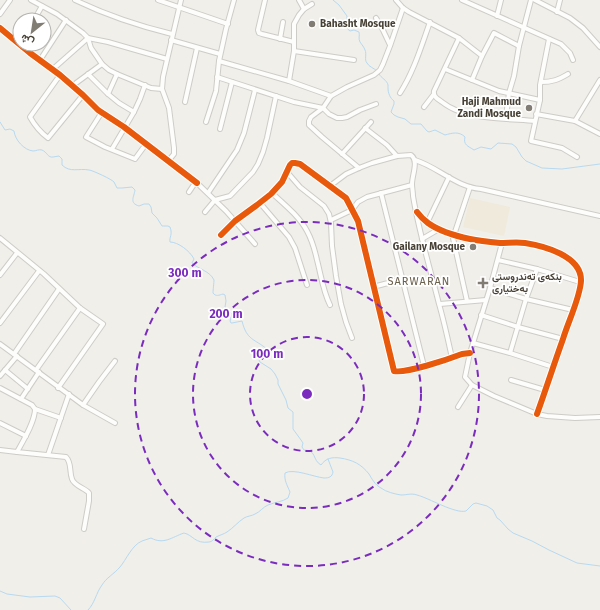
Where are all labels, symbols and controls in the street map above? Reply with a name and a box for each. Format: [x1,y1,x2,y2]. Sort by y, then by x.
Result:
north arrow [12,12,52,52]
place label: Bahasht Mosque [320,18,396,30]
marker: Bahasht Mosque [307,19,317,29]
text: ش [18,31,36,49]
place label: Haji Mahmud Zandi Mosque [457,96,521,120]
marker: Haji Mahmud Zandi Mosque [524,103,534,113]
place label: Gailany Mosque [393,241,465,253]
marker: Gailany Mosque [468,242,478,252]
text: 300 m [167,266,202,280]
place label: بنکەی تەندروستی بەختیاری [492,271,562,295]
district label: SARWARAN [388,275,450,288]
marker: بنکەی تەندروستی بەختیاری [477,277,489,289]
text: 200 m [209,307,243,321]
text: 100 m [251,347,283,361]
centre of rings [300,387,314,401]

